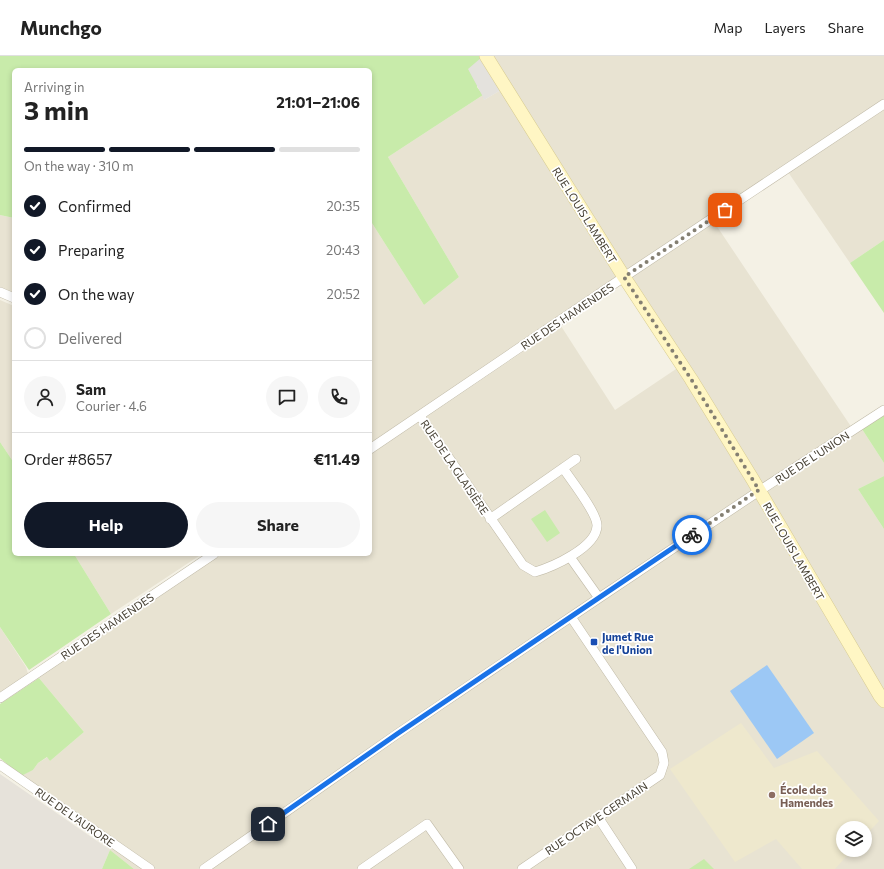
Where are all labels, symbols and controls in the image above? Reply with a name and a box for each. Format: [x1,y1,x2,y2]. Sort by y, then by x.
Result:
text: Munchgo [20,16,102,39]
text: Map [714,19,742,36]
text: Layers [764,19,806,36]
text: Share [828,19,864,36]
text: Arriving in [24,79,84,95]
text: 21:01–21:06 [276,93,360,111]
text: 3 min [24,94,89,125]
text: On the way · 310 m [24,158,134,174]
street label: RUE LOUIS LAMBERT [550,165,620,265]
pin [708,193,742,227]
icon: check [24,195,46,217]
text: Confirmed [58,197,131,215]
text: 20:35 [326,198,360,214]
icon: bag [714,199,736,221]
icon: check [24,239,46,261]
text: Preparing [58,241,124,259]
text: 20:43 [326,242,360,258]
street label: RUE DES HAMENDES [518,280,616,352]
icon: check [24,283,46,305]
text: On the way [58,285,135,303]
text: 20:52 [327,286,360,302]
text: Delivered [58,329,122,347]
button: person [24,376,66,418]
button: chat [266,376,308,418]
button: phone [318,376,360,418]
text: Sam [76,380,106,398]
text: Courier · 4.6 [76,398,147,414]
street label: RUE DE LA GLAISIÈRE [418,417,492,517]
street label: RUE DE L'UNION [772,428,852,486]
text: Order #8657 [24,450,112,468]
text: €11.49 [314,450,360,468]
street label: RUE LOUIS LAMBERT [761,500,827,602]
button: Help [24,502,188,548]
button: Share [196,502,360,548]
courier [672,515,712,555]
icon: bike [681,524,703,546]
street label: RUE DES HAMENDES [58,590,156,662]
place label: Jumet Rue de l'Union [602,630,654,656]
marker: Jumet Rue de l'Union [589,637,599,647]
street label: RUE OCTAVE GERMAIN [542,779,650,857]
place label: École des Hamendes [780,782,833,809]
street label: RUE DE L'AURORE [33,785,117,849]
marker: École des Hamendes [767,790,777,800]
pin [251,807,285,841]
icon: home [257,813,279,835]
map controls [836,821,872,857]
button: layers [836,821,872,857]

